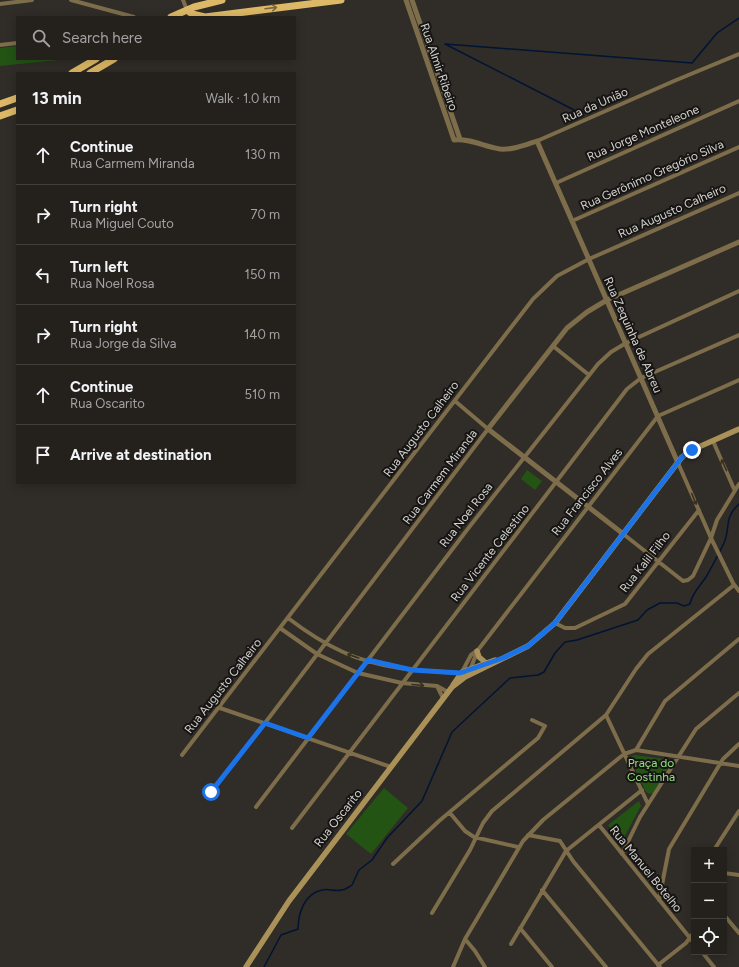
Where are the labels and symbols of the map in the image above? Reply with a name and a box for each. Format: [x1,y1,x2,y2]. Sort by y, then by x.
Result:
one-way arrow [264,5,277,12]
street label: Rua Almir Ribeiro [417,21,461,113]
street label: Rua da União [560,84,630,126]
street label: Rua Jorge Monteleone [585,102,702,164]
street label: Rua Gerônimo Gregório Silva [578,137,726,213]
street label: Rua Augusto Calheiro [616,181,728,241]
street label: Rua Zequinha de Abreu [601,275,665,395]
street label: Rua Augusto Calheiro [380,378,462,480]
street label: Rua Carmem Miranda [400,427,480,527]
route end [683,441,701,459]
street label: Rua Francisco Alves [549,445,626,538]
one-way arrow [719,459,727,471]
street label: Rua Noel Rosa [437,480,495,550]
one-way arrow [691,492,698,504]
street label: Rua Vicente Celestino [448,502,532,604]
street label: Rua Kalil Filho [617,529,673,595]
street label: Rua Augusto Calheiro [182,636,264,736]
one-way arrow [346,652,359,659]
one-way arrow [411,681,424,688]
park label: Praça do Costinha [627,756,675,784]
route start [202,783,220,801]
street label: Rua Oscarito [311,786,365,850]
street label: Rua Manuel Botelho [607,823,685,915]

